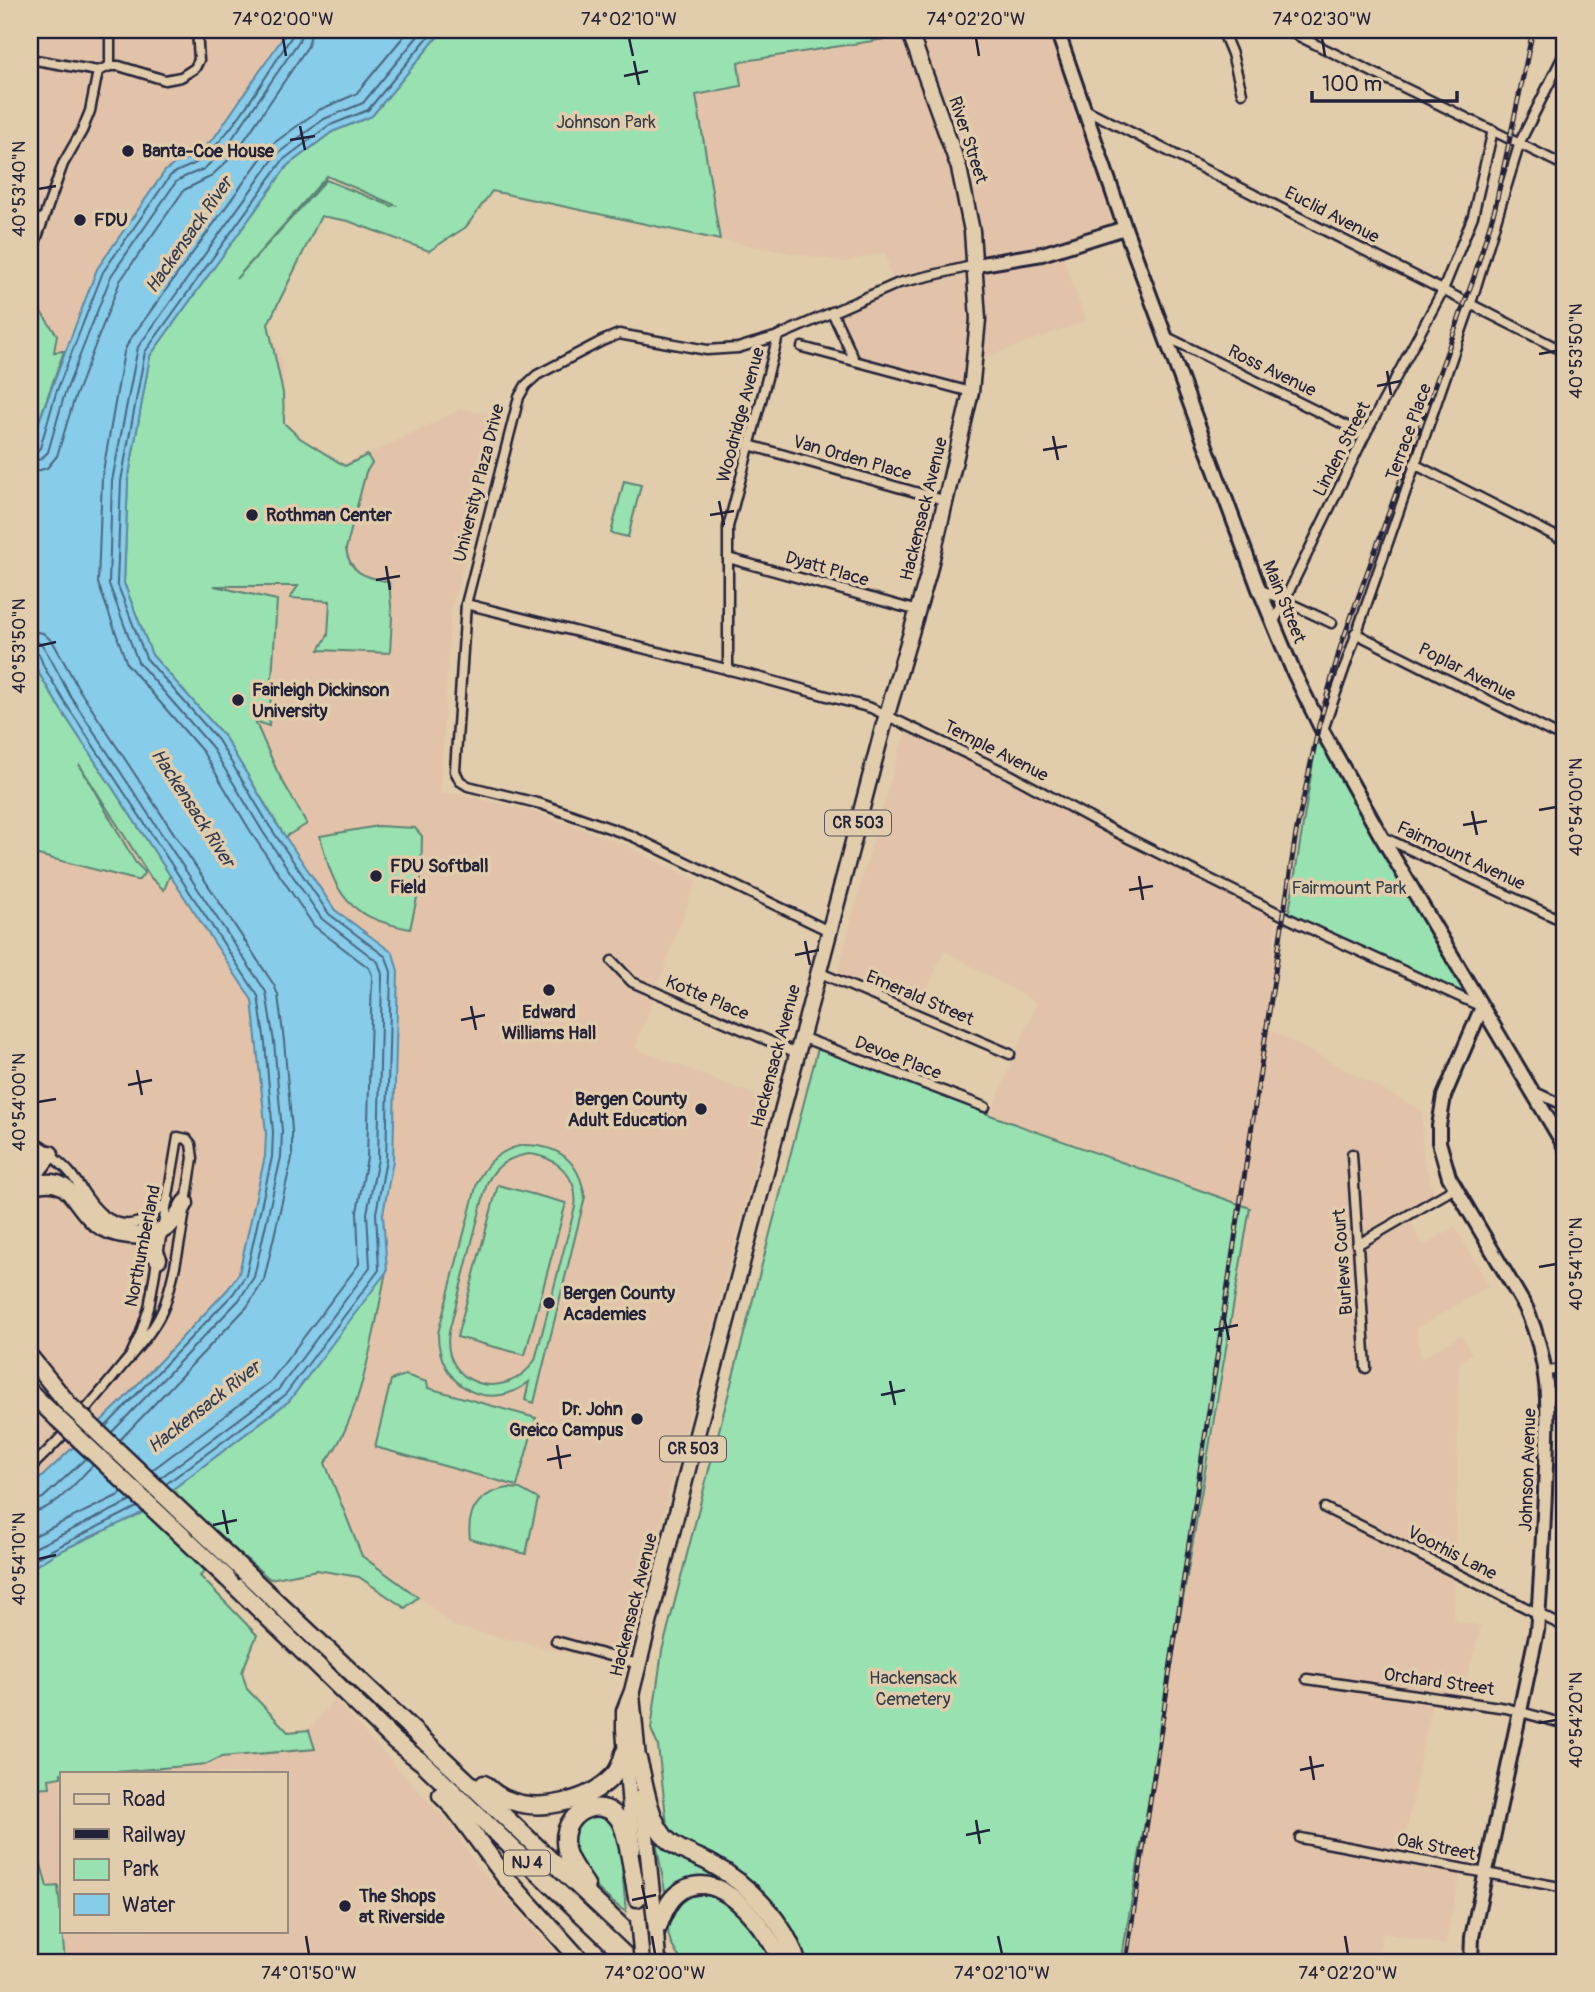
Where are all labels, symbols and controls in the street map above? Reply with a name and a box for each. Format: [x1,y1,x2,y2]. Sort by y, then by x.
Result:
text: 74°02'00"W [232,8,334,31]
text: 74°02'10"W [581,8,677,31]
text: 74°02'20"W [927,8,1025,31]
text: 74°02'30"W [1273,8,1371,31]
scale bar [1312,60,1457,104]
text: 100 m [1322,71,1382,98]
street label: River Street [943,94,993,187]
park label: Johnson Park [556,111,656,134]
place label: Banta-Coe House [142,140,275,163]
text: 40°53'40"N [8,141,31,237]
marker: Banta-Coe House [120,143,136,159]
water label: Hackensack River [140,170,239,298]
street label: Euclid Avenue [1281,181,1383,249]
place label: FDU [94,209,128,232]
marker: FDU [72,212,88,228]
text: 40°53'50"N [1565,303,1588,399]
street label: Ross Avenue [1224,340,1320,402]
street label: Woodridge Avenue [712,345,770,485]
street label: Terrace Place [1381,380,1437,484]
street label: Linden Street [1308,397,1376,500]
street label: University Plaza Drive [448,402,510,564]
street label: Van Orden Place [790,430,914,486]
street label: Hackensack Avenue [895,435,953,583]
place label: Rothman Center [266,504,392,527]
marker: Rothman Center [244,507,260,523]
street label: Dyatt Place [783,546,872,592]
street label: Main Street [1257,557,1311,647]
text: 40°53'50"N [8,598,31,694]
street label: Poplar Avenue [1414,638,1520,706]
place label: Fairleigh Dickinson University [252,679,389,723]
marker: Fairleigh Dickinson University [230,692,246,708]
street label: Temple Avenue [940,715,1052,787]
water label: Hackensack River [146,744,241,874]
text: 40°54'00"N [1565,758,1588,856]
road number: CR 503 [825,810,891,836]
street label: Fairmount Avenue [1393,816,1529,896]
place label: FDU Softball Field [390,855,488,899]
marker: FDU Softball Field [368,868,384,884]
park label: Fairmount Park [1291,877,1407,900]
street label: Emerald Street [863,965,978,1031]
street label: Kotte Place [662,970,752,1026]
marker: Edward Williams Hall [541,982,557,998]
street label: Hackensack Avenue [746,982,806,1130]
place label: Edward Williams Hall [502,1001,596,1045]
street label: Devoe Place [851,1031,945,1085]
text: 40°54'00"N [8,1053,31,1151]
place label: Bergen County Adult Education [568,1088,687,1132]
marker: Bergen County Adult Education [693,1101,709,1117]
street label: Northumberland [120,1183,166,1309]
street label: Burlews Court [1328,1207,1358,1316]
text: 40°54'10"N [1565,1217,1588,1311]
place label: Bergen County Academies [563,1282,675,1326]
marker: Bergen County Academies [541,1295,557,1311]
water label: Hackensack River [143,1354,267,1458]
place label: Dr. John Greico Campus [509,1398,624,1442]
street label: Johnson Avenue [1514,1408,1542,1532]
marker: Dr. John Greico Campus [629,1411,645,1427]
road number: CR 503 [660,1436,726,1462]
text: 40°54'10"N [8,1512,31,1606]
street label: Voorhis Lane [1403,1521,1501,1585]
street label: Hackensack Avenue [605,1531,663,1679]
street label: Orchard Street [1382,1663,1497,1701]
park label: Hackensack Cemetery [869,1667,957,1711]
text: 40°54'20"N [1565,1672,1588,1768]
legend [60,1772,287,1932]
text: Road [122,1786,166,1813]
text: Railway [122,1822,186,1849]
street label: Oak Street [1395,1828,1478,1866]
road number: NJ 4 [504,1851,550,1876]
text: Park [122,1856,159,1883]
place label: The Shops at Riverside [358,1885,446,1929]
text: Water [122,1892,176,1919]
marker: The Shops at Riverside [337,1898,353,1914]
text: 74°01'50"W [261,1962,357,1985]
text: 74°02'00"W [604,1962,706,1985]
text: 74°02'10"W [954,1962,1050,1985]
text: 74°02'20"W [1299,1962,1397,1985]

